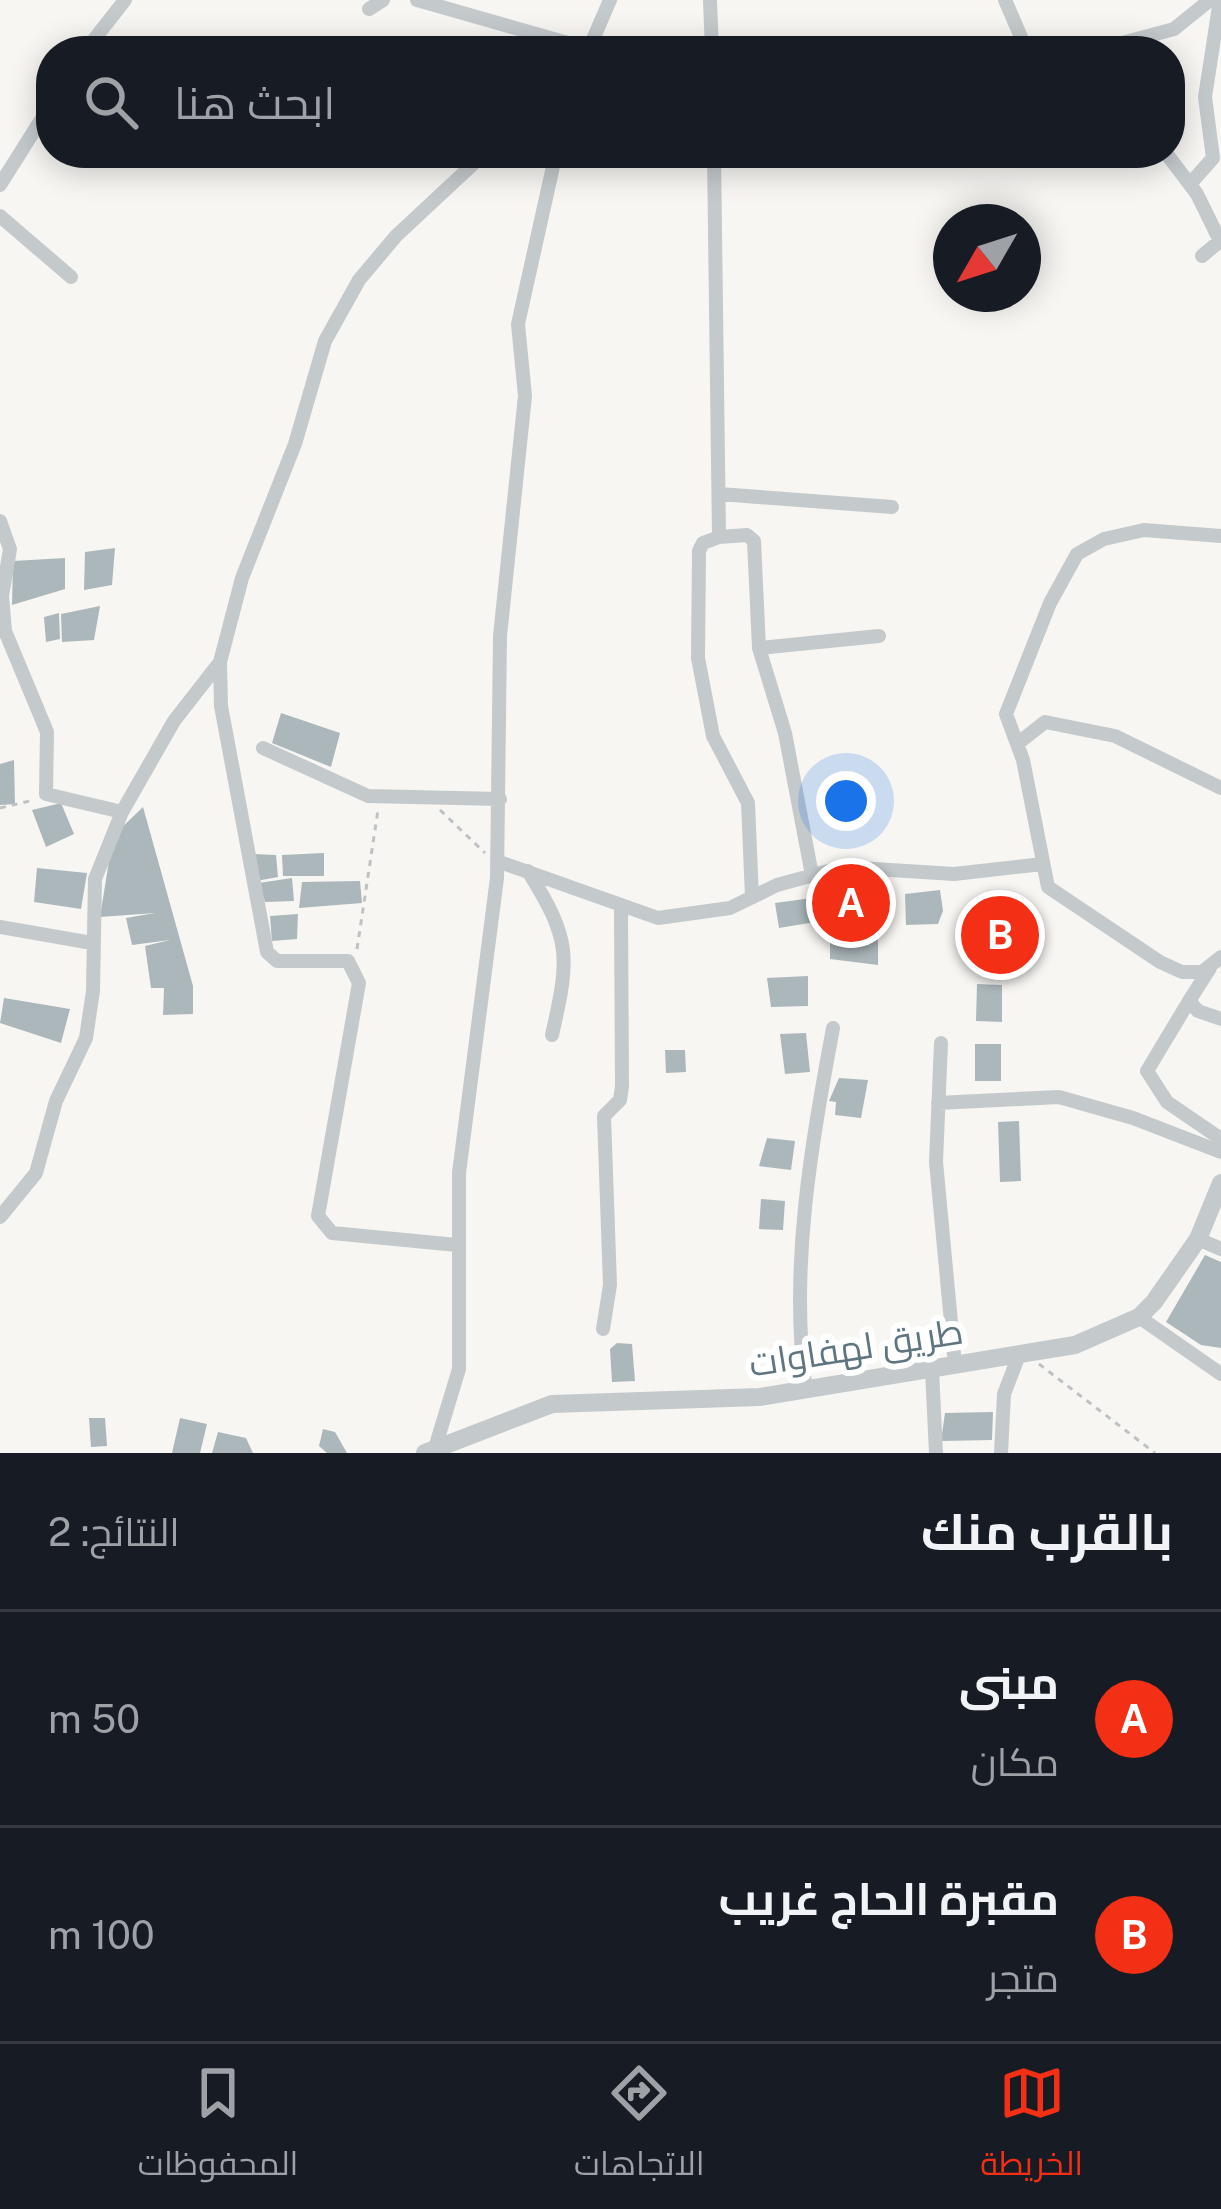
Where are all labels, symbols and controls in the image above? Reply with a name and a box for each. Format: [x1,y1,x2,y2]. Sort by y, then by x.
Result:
search box [36,36,1185,168]
icon: search [78,69,144,135]
text: ابحث هنا [174,76,335,129]
north arrow [933,204,1041,312]
your location [816,771,876,831]
pin: A [812,858,890,948]
pin: B [961,890,1039,980]
street label: طريق لهفاوات [746,1309,966,1387]
text: بالقرب منك [921,1502,1173,1561]
text: النتائج: 2 [48,1509,180,1555]
text: مبنى [959,1656,1059,1709]
text: 50 m [48,1696,140,1742]
text: A [1120,1696,1148,1742]
text: مكان [971,1739,1059,1785]
text: مقبرة الحاج غريب [719,1872,1059,1925]
text: 100 m [48,1912,155,1958]
text: B [1121,1912,1147,1958]
text: متجر [987,1955,1059,2001]
tab: المحفوظات [138,2060,298,2194]
tab: الاتجاهات [574,2060,705,2194]
tab: الخريطة [980,2060,1083,2194]

